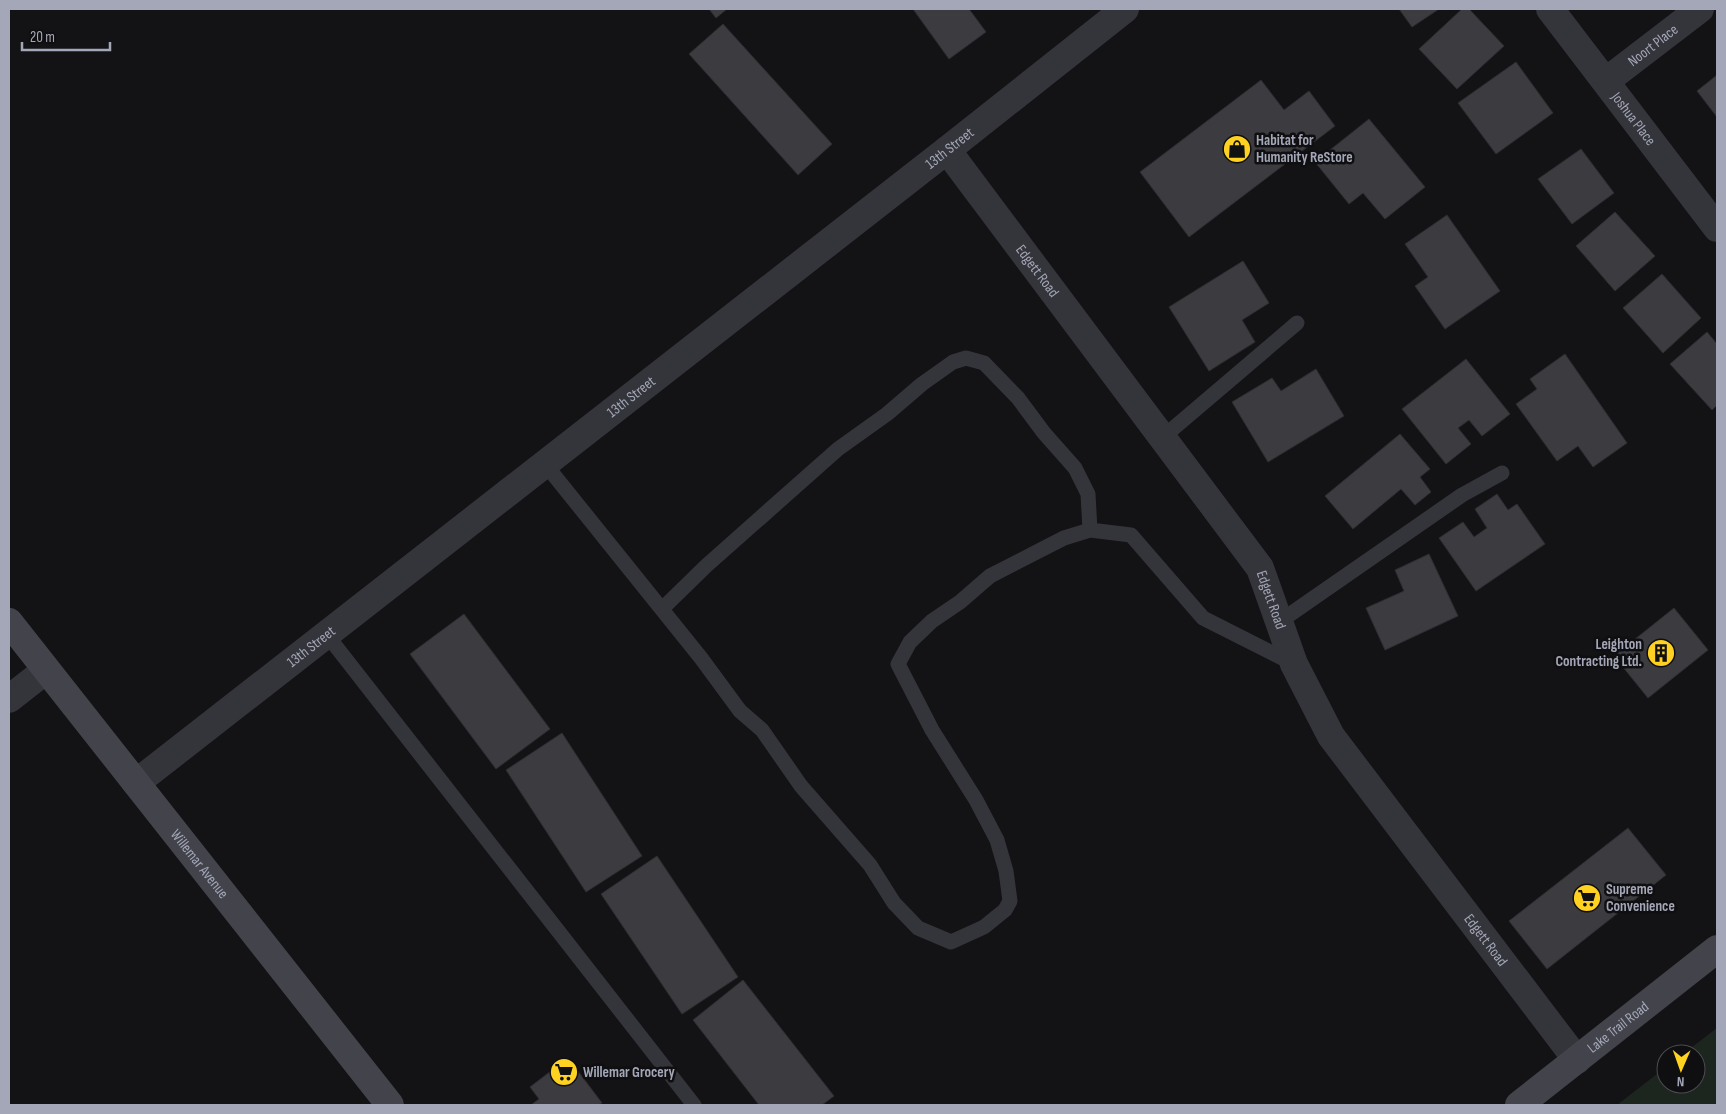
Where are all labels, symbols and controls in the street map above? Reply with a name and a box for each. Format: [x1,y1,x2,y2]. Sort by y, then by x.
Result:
scale bar [22,20,110,52]
street label: Noort Place [1624,20,1682,70]
text: 20 m [30,28,55,47]
street label: Joshua Place [1607,87,1660,149]
street label: 13th Street [921,123,978,173]
place label: Habitat for Humanity ReStore [1256,131,1353,167]
shop icon: Habitat for Humanity ReStore [1222,134,1252,164]
street label: Edgett Road [1012,241,1063,301]
street label: 13th Street [603,371,660,422]
street label: Edgett Road [1252,568,1290,632]
street label: 13th Street [283,621,340,671]
place label: Leighton Contracting Ltd. [1555,635,1642,671]
building icon: Leighton Contracting Ltd. [1646,638,1676,668]
street label: Willemar Avenue [167,825,233,902]
place label: Supreme Convenience [1606,880,1675,916]
supermarket icon: Supreme Convenience [1572,883,1602,913]
street label: Edgett Road [1460,910,1512,970]
street label: Lake Trail Road [1583,997,1653,1057]
north arrow [1656,1044,1706,1094]
supermarket icon: Willemar Grocery [549,1057,579,1087]
place label: Willemar Grocery [583,1063,675,1082]
text: N [1677,1073,1685,1090]

